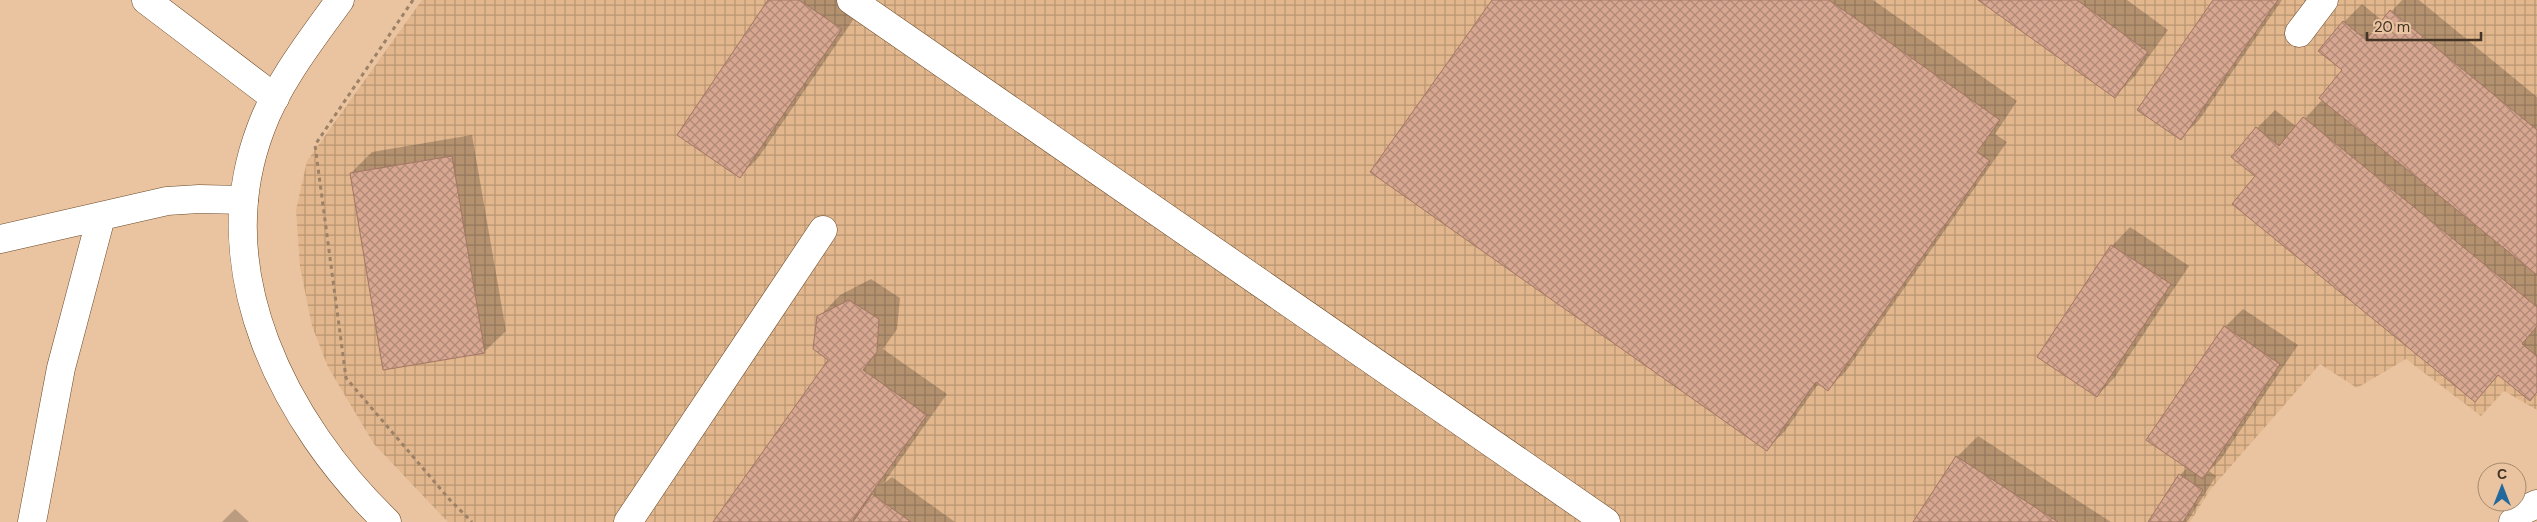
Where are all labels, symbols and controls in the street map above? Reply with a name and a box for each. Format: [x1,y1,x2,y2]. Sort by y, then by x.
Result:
scale bar [2367,10,2481,42]
text: 20 m [2374,17,2410,37]
north arrow [2477,462,2527,512]
text: С [2497,465,2507,483]

